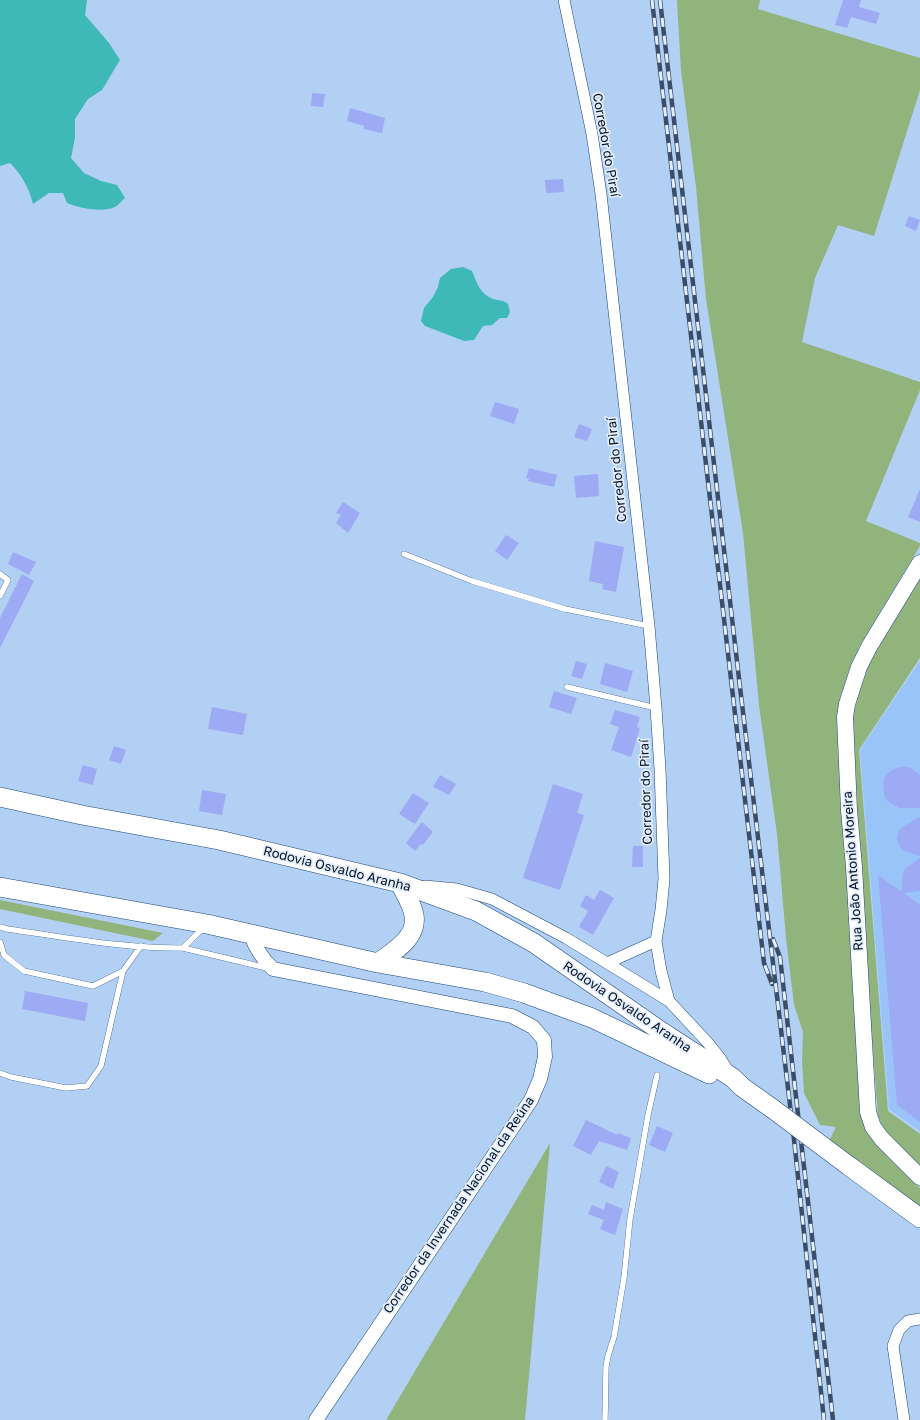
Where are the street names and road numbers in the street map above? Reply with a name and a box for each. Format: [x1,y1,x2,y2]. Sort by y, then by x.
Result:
street label: Corredor do Piraí [589,92,623,198]
street label: Corredor do Piraí [604,417,630,523]
street label: Corredor do Piraí [636,739,656,845]
street label: Rua João Antonio Moreira [840,791,866,951]
street label: Rodovia Osvaldo Aranha [262,843,412,895]
street label: Rodovia Osvaldo Aranha [560,958,694,1056]
street label: Corredor da Invernada Nacional da Reúna [380,1093,538,1317]

